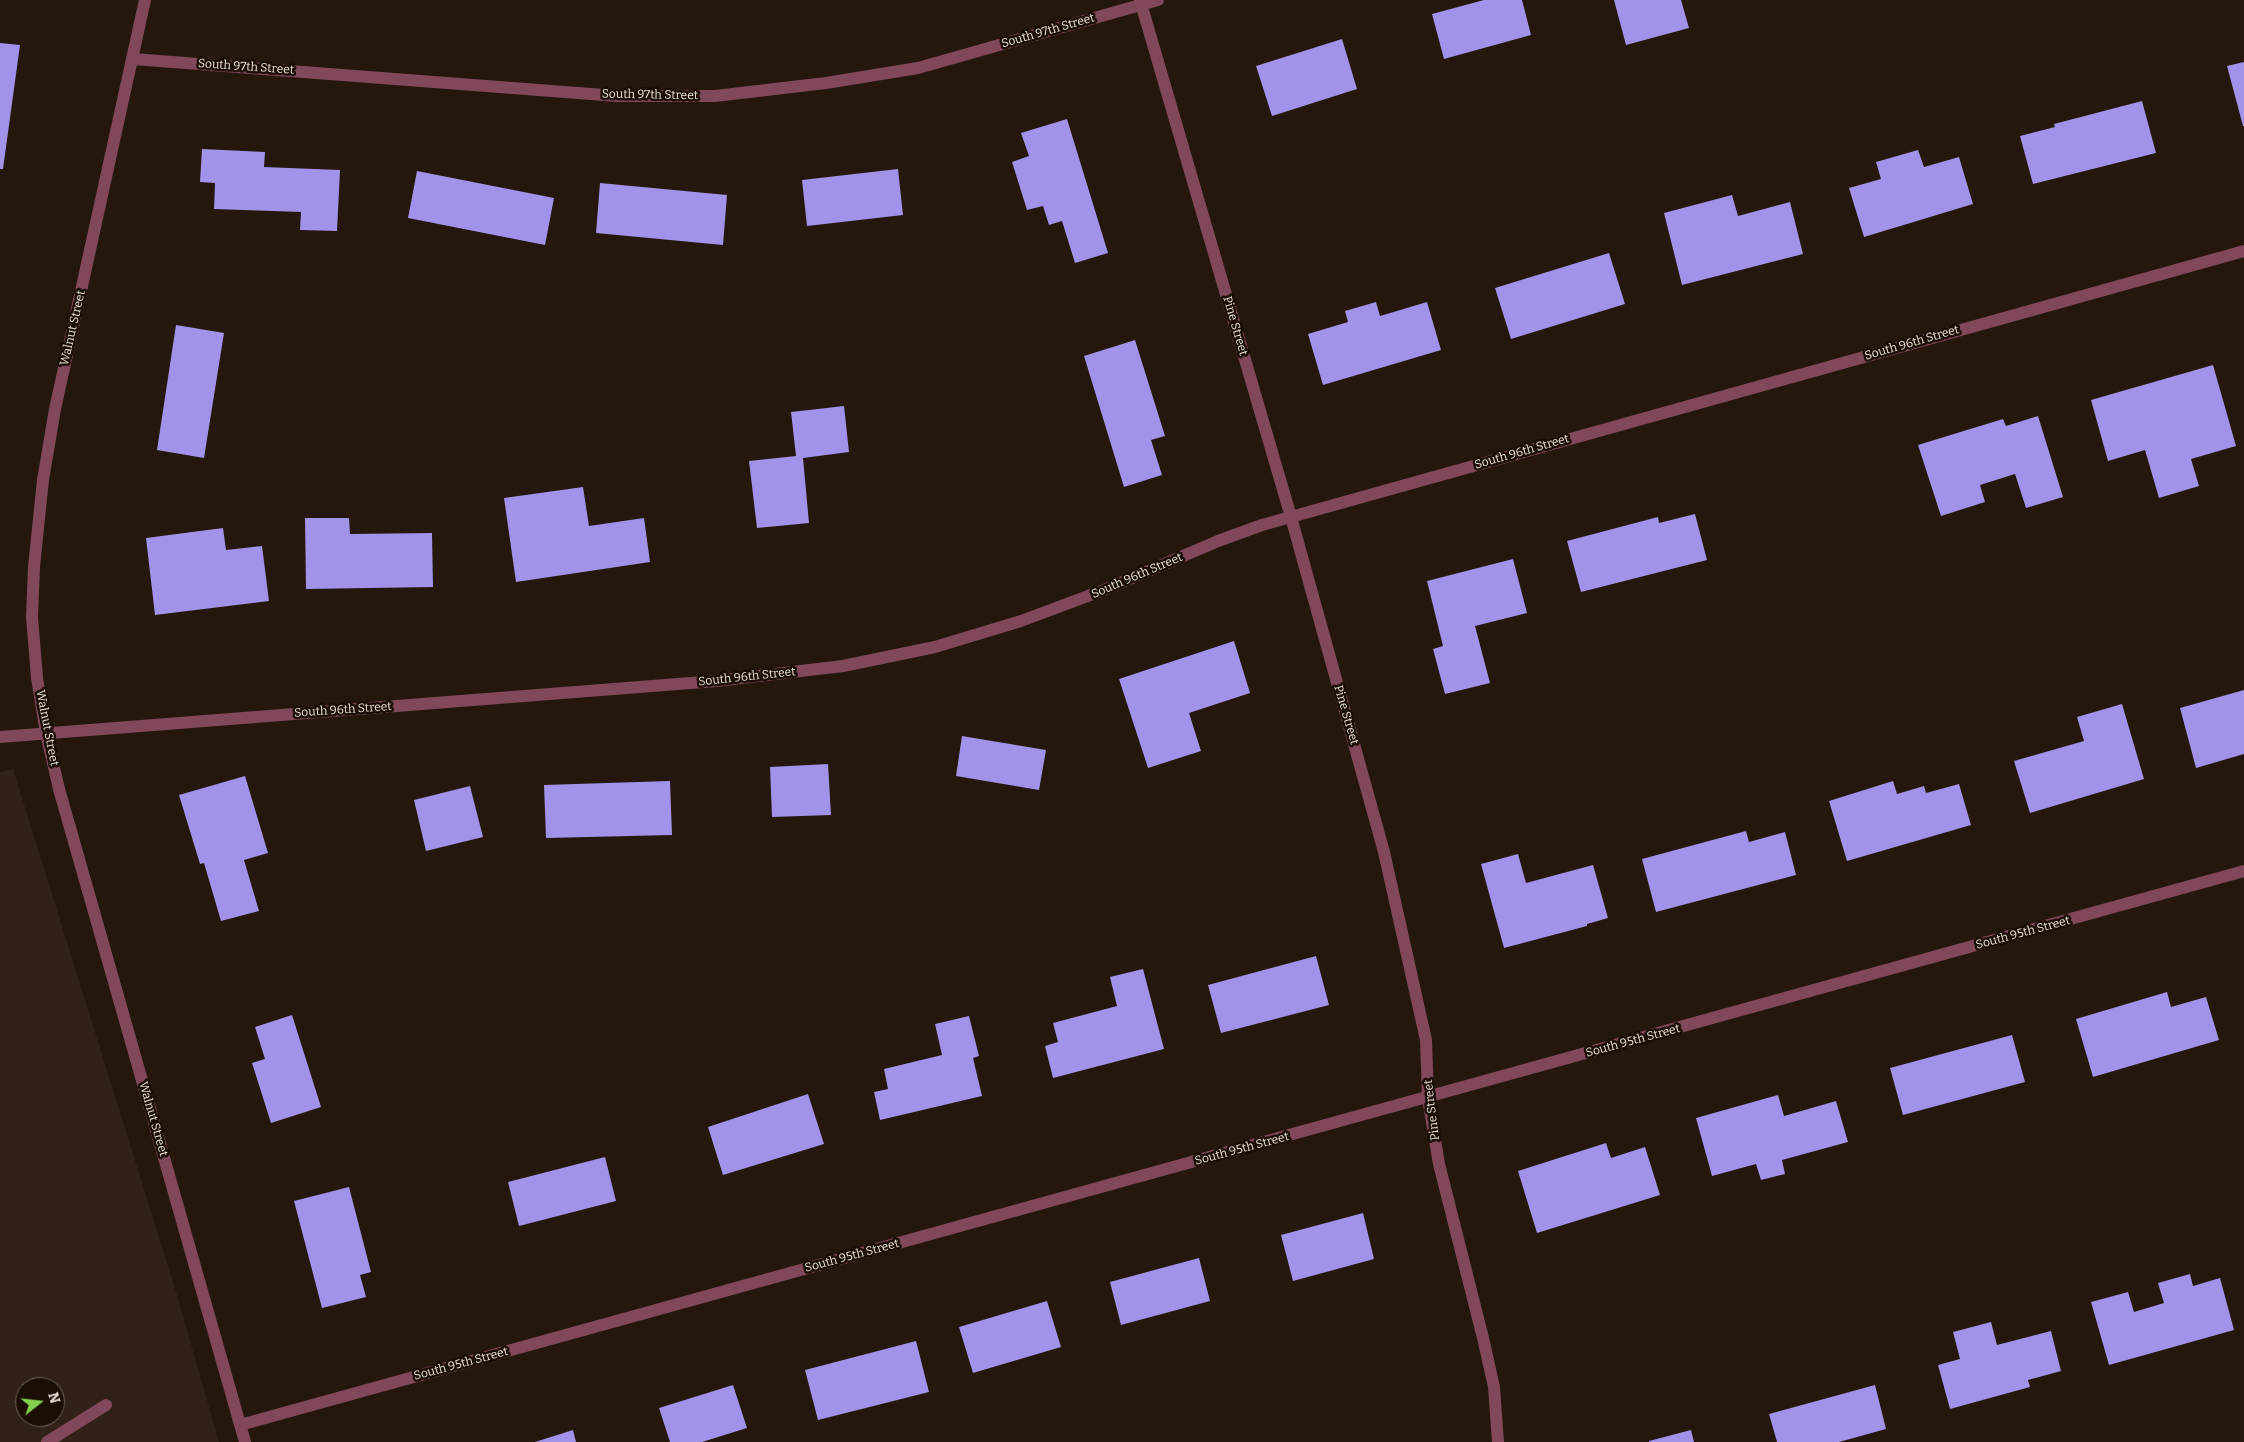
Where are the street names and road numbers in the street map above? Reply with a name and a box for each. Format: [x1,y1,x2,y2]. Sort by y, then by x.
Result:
street label: South 97th Street [1000,11,1096,51]
street label: South 97th Street [197,56,295,78]
street label: South 97th Street [602,87,698,103]
street label: Walnut Street [57,289,89,367]
street label: Pine Street [1220,295,1250,357]
street label: South 96th Street [1863,323,1961,363]
street label: South 96th Street [1473,432,1571,472]
street label: South 96th Street [1089,550,1185,602]
street label: South 96th Street [698,665,796,689]
street label: Pine Street [1331,684,1361,746]
street label: Walnut Street [33,689,61,767]
street label: South 96th Street [294,699,392,721]
street label: South 95th Street [1974,914,2072,952]
street label: South 95th Street [1584,1022,1682,1060]
street label: Pine Street [1421,1079,1443,1141]
street label: Walnut Street [135,1080,171,1158]
street label: South 95th Street [1193,1130,1291,1168]
street label: South 95th Street [803,1237,901,1275]
street label: South 95th Street [412,1345,510,1383]

